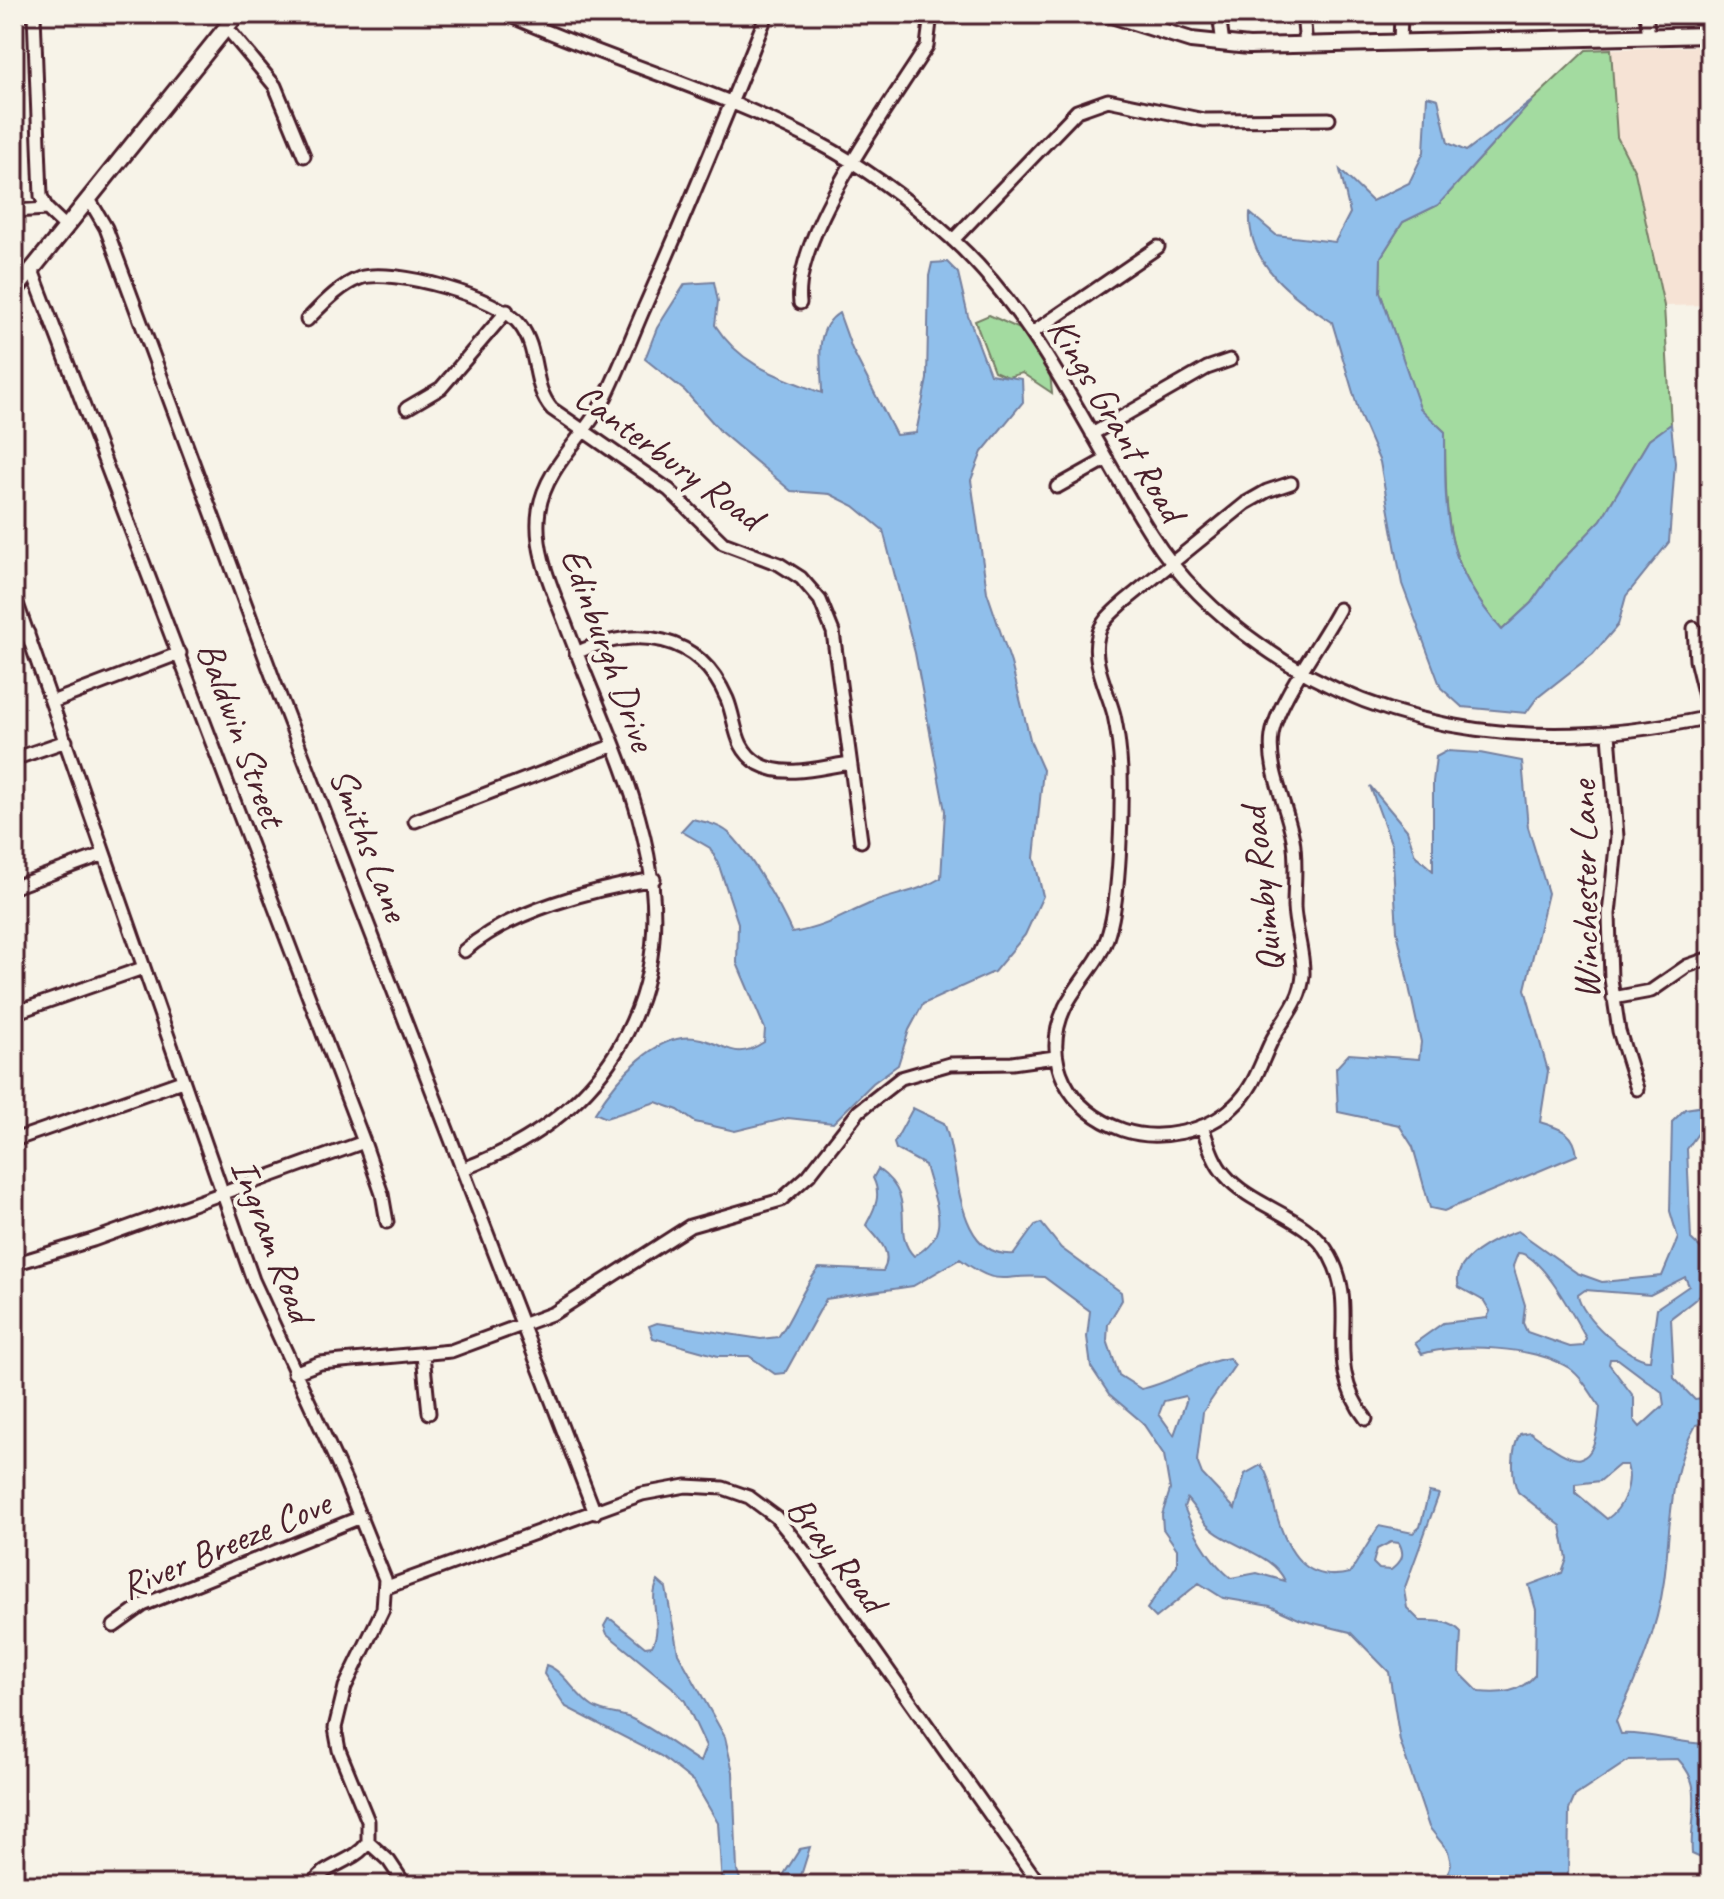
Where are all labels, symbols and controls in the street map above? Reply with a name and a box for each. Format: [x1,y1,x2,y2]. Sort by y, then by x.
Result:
street label: Kings Grant Road [1037,309,1199,535]
street label: Canterbury Road [566,373,777,544]
street label: Edinburgh Drive [550,542,668,759]
street label: Baldwin Street [186,636,298,836]
street label: Smiths Lane [319,761,421,930]
street label: Winchester Lane [1559,778,1610,1000]
street label: Quimby Road [1229,799,1294,975]
street label: Ingram Road [220,1152,327,1334]
street label: River Breeze Cove [113,1478,340,1610]
street label: Bray Road [777,1487,900,1626]

